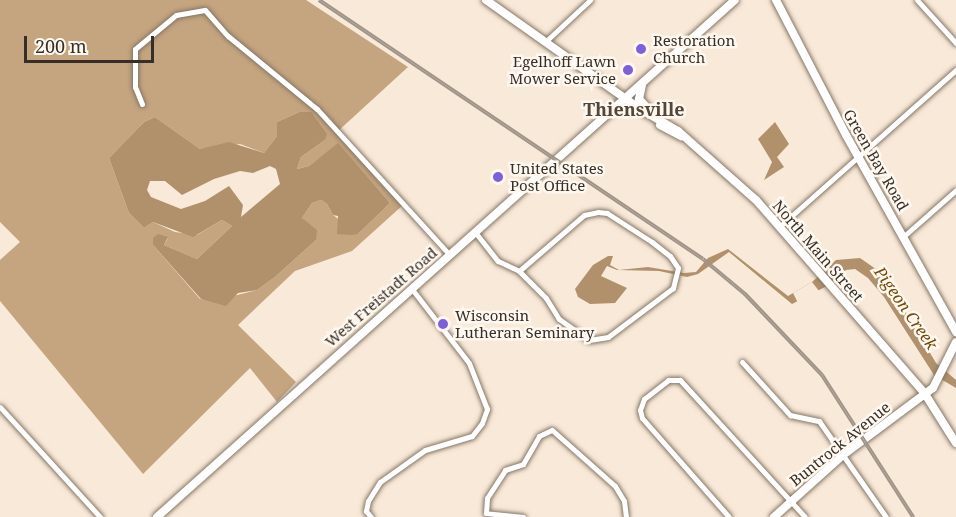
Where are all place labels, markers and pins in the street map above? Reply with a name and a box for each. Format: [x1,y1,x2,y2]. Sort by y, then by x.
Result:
place label: Restoration Church [653,31,735,66]
marker: Restoration Church [634,42,648,56]
place label: Egelhoff Lawn Mower Service [509,52,616,87]
marker: Egelhoff Lawn Mower Service [621,63,635,77]
place label: United States Post Office [510,159,604,194]
marker: United States Post Office [491,170,505,184]
place label: Wisconsin Lutheran Seminary [455,306,594,341]
marker: Wisconsin Lutheran Seminary [436,317,450,331]

